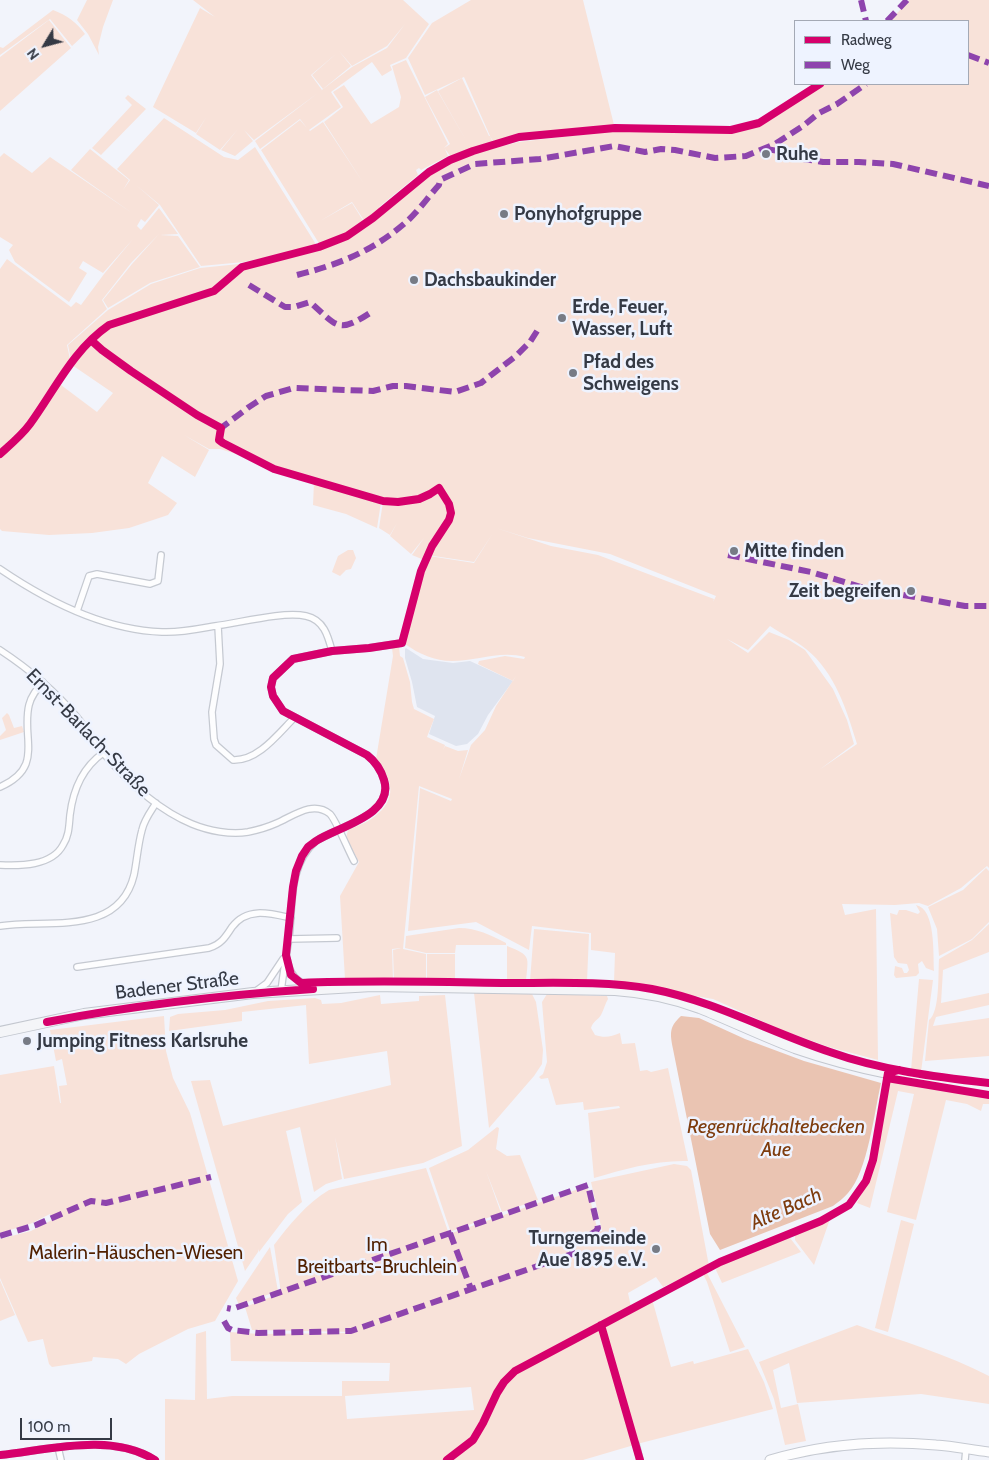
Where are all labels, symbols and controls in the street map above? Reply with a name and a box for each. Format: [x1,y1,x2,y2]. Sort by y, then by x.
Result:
north arrow [20,20,70,70]
legend [794,20,969,85]
text: Radweg [841,31,891,49]
text: N [23,45,43,63]
text: Weg [841,56,870,74]
place label: Ruhe [776,143,818,165]
marker: Ruhe [760,148,772,160]
place label: Ponyhofgruppe [514,203,642,225]
marker: Ponyhofgruppe [498,208,510,220]
place label: Dachsbaukinder [424,269,556,291]
marker: Dachsbaukinder [408,274,420,286]
place label: Erde, Feuer, Wasser, Luft [572,296,672,340]
marker: Erde, Feuer, Wasser, Luft [556,312,568,324]
place label: Pfad des Schweigens [583,351,679,395]
marker: Pfad des Schweigens [567,367,579,379]
place label: Mitte finden [744,540,844,562]
marker: Mitte finden [728,545,740,557]
place label: Zeit begreifen [789,580,901,602]
marker: Zeit begreifen [905,585,917,597]
street label: Ernst-Barlach-Straße [21,664,155,802]
street label: Badener Straße [114,967,240,1005]
place label: Jumping Fitness Karlsruhe [37,1030,248,1052]
marker: Jumping Fitness Karlsruhe [21,1035,33,1047]
water label: Regenrückhaltebecken Aue [687,1115,865,1162]
water label: Alte Bach [747,1183,825,1235]
place label: Turngemeinde Aue 1895 e.V. [529,1227,646,1271]
park label: Im Breitbarts-Bruchlein [297,1234,457,1278]
park label: Malerin-Häuschen-Wiesen [29,1242,243,1264]
marker: Turngemeinde Aue 1895 e.V. [650,1243,662,1255]
scale bar [22,1408,115,1440]
text: 100 m [28,1418,70,1436]

